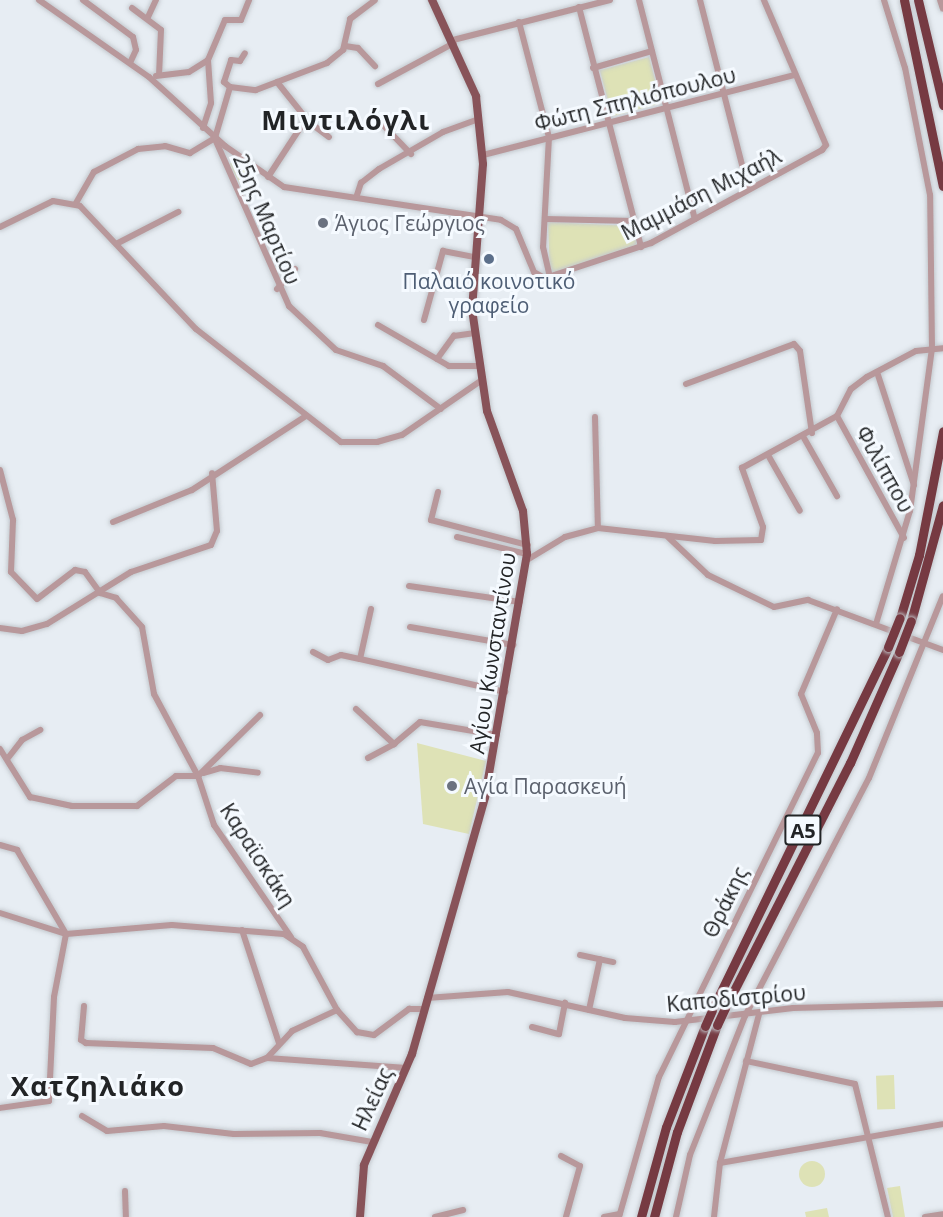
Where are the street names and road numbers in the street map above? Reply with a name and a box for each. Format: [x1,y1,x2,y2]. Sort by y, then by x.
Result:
street label: Φώτη Σπηλιόπουλου [532,62,738,136]
street label: Μαμμάση Μιχαήλ [617,143,785,245]
street label: 25ης Μαρτίου [228,150,306,288]
street label: Φιλίππου [851,421,919,517]
street label: Αγίου Κωνσταντίνου [464,551,520,755]
street label: Καραϊσκάκη [215,798,301,912]
road number: Α5 [784,813,822,847]
street label: Θράκης [697,862,753,942]
street label: Καποδιστρίου [665,979,807,1017]
street label: Ηλείας [346,1063,398,1135]

